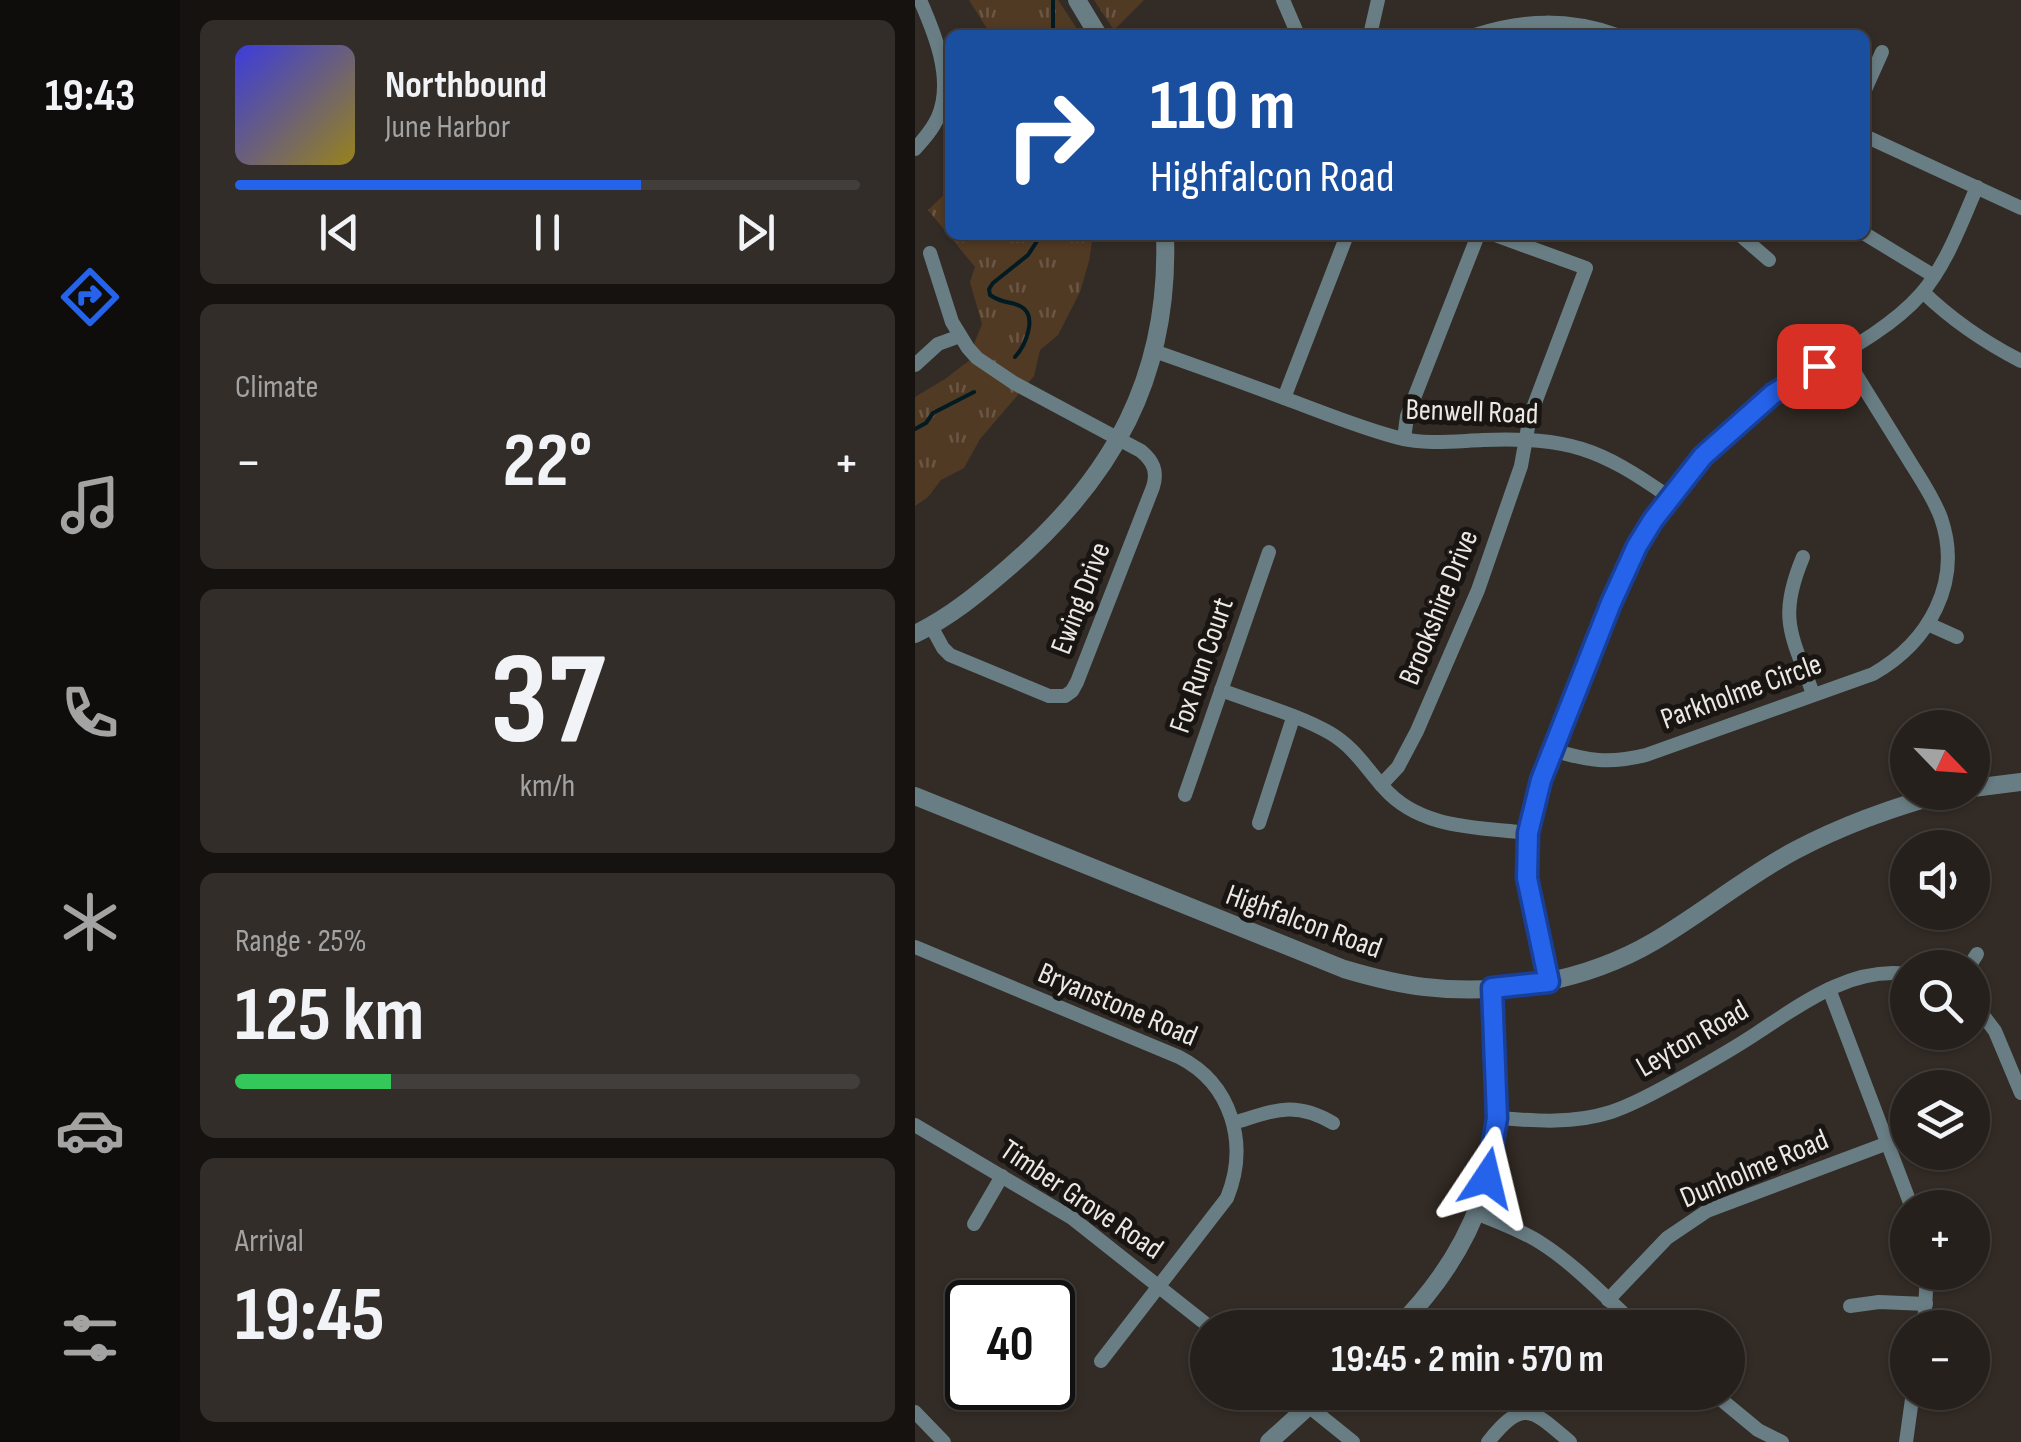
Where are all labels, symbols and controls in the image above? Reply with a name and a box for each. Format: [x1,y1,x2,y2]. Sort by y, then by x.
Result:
text: Northbound [385,63,547,108]
text: 110 m [1150,65,1296,149]
text: 19:43 [45,69,135,124]
icon: right [985,70,1115,200]
text: June Harbor [385,108,510,147]
text: Highfalcon Road [1150,150,1395,205]
icon: previous [312,205,367,260]
icon: pause [520,205,575,260]
icon: next [728,205,783,260]
icon: directions [55,262,125,332]
pin [1777,324,1862,409]
icon: arrive [1792,339,1847,394]
text: Climate [235,368,318,407]
street label: Benwell Road [1405,392,1539,432]
text: 22° [503,417,592,508]
text: − [235,430,262,497]
text: + [833,430,860,497]
icon: music [55,470,125,540]
street label: Brookshire Drive [1392,525,1486,690]
street label: Ewing Drive [1043,537,1119,659]
street label: Fox Run Court [1162,593,1242,738]
text: 37 [490,624,605,780]
street label: Parkholme Circle [1656,646,1827,738]
icon: phone [55,678,125,748]
north arrow [1890,710,1990,810]
map controls [1890,710,1990,1410]
text: km/h [520,767,575,806]
button: sound [1890,830,1990,930]
street label: Highfalcon Road [1221,877,1386,967]
icon: climate [55,887,125,957]
text: Range · 25% [235,922,367,961]
button: search [1890,950,1990,1050]
street label: Bryanstone Road [1033,955,1203,1055]
text: 125 km [235,971,424,1062]
street label: Leyton Road [1630,992,1755,1085]
button: layers [1890,1070,1990,1170]
icon: car [55,1095,125,1165]
street label: Dunholme Road [1675,1122,1834,1216]
position arrow [1435,1126,1539,1230]
street label: Timber Grove Road [993,1132,1170,1267]
button: + [1890,1190,1990,1290]
text: Arrival [235,1222,304,1261]
text: 19:45 [235,1271,385,1362]
speed limit sign: 40 [945,1280,1075,1410]
icon: filters [55,1303,125,1373]
button: − [1890,1310,1990,1410]
text: 19:45 · 2 min · 570 m [1331,1337,1604,1382]

